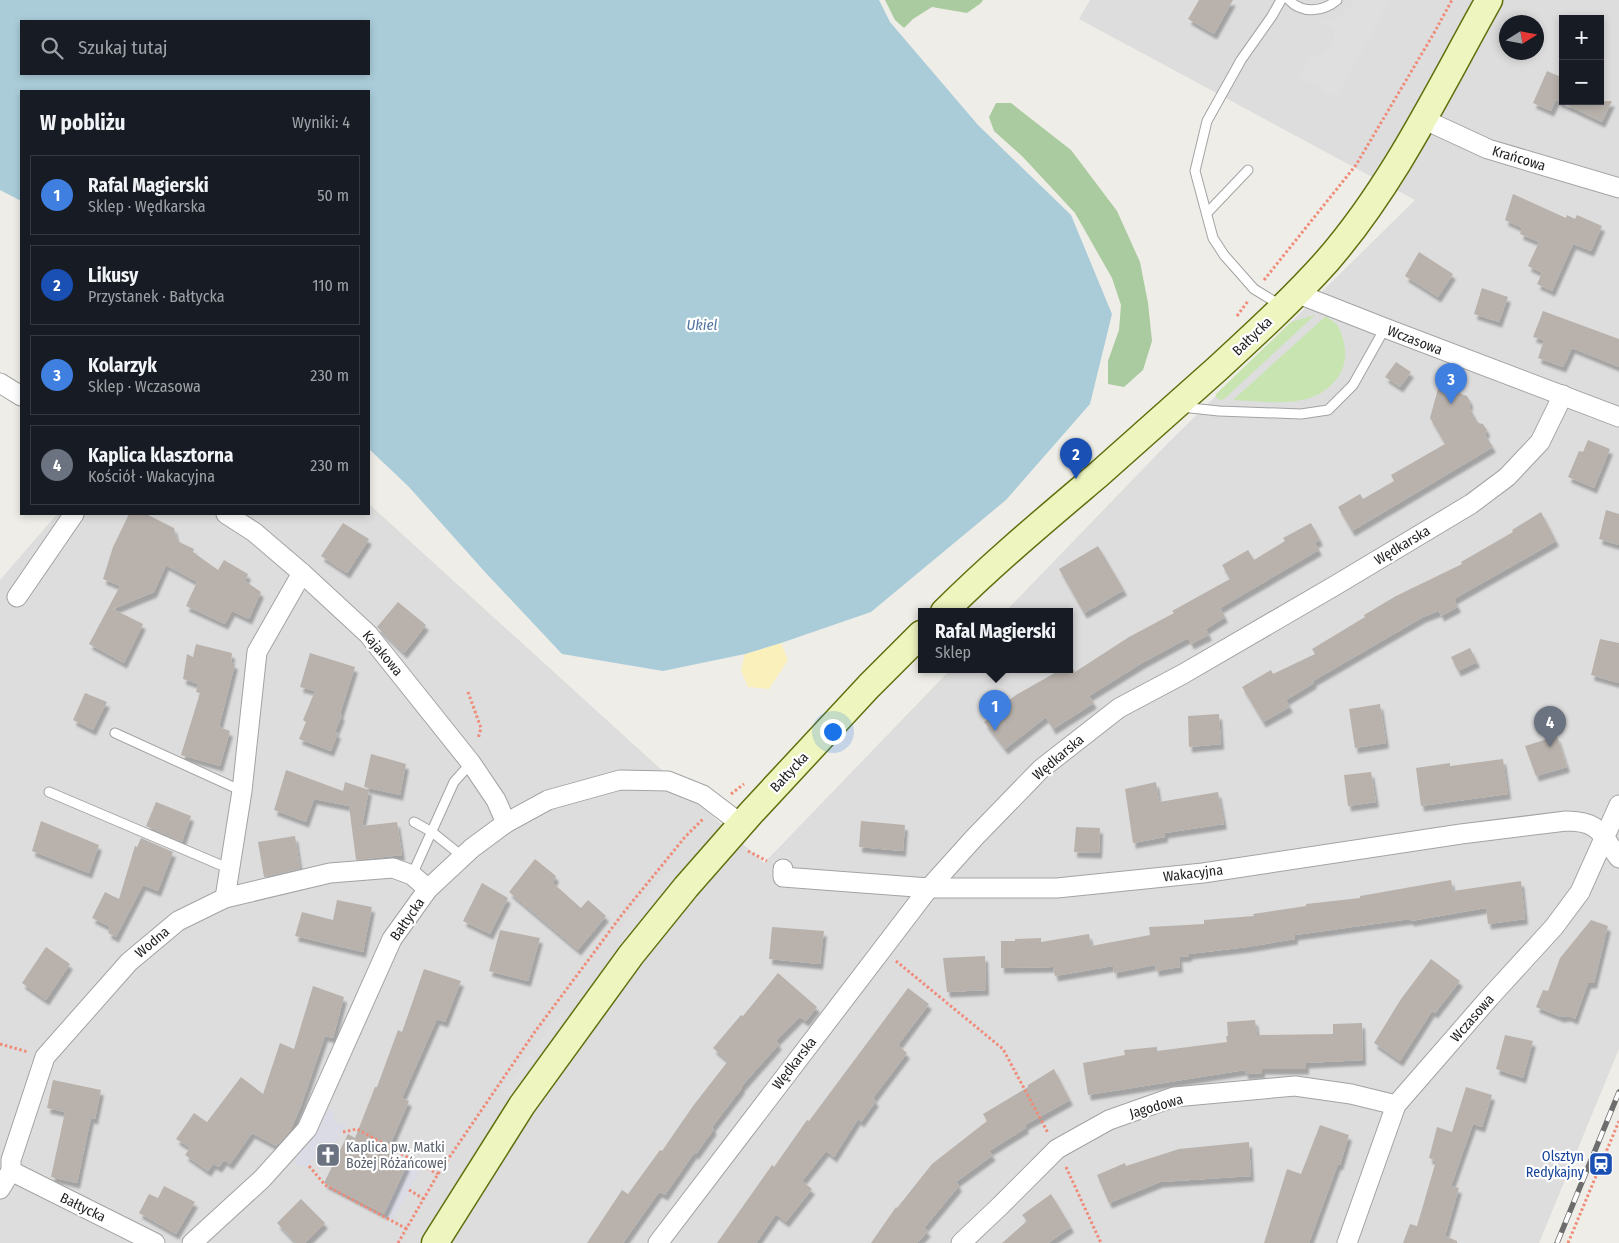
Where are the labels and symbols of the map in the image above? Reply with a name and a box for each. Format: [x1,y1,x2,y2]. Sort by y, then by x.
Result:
north arrow [1499,15,1544,60]
street label: Krańcowa [1490,142,1548,175]
street label: Bałtycka [1229,313,1276,359]
water label: Ukiel [686,316,718,334]
street label: Wczasowa [1385,322,1445,359]
pin: 3 [1435,363,1467,404]
pin: 2 [1060,438,1092,479]
street label: Wędkarska [1371,522,1433,569]
street label: Kajakowa [359,627,407,680]
pin: 1 [979,690,1011,731]
pin: 4 [1534,706,1566,747]
your location [820,719,846,745]
street label: Wędkarska [1029,731,1088,784]
street label: Bałtycka [767,749,812,796]
street label: Wakacyjna [1162,861,1224,886]
street label: Bałtycka [387,894,428,944]
street label: Wodna [132,923,173,962]
street label: Wczasowa [1447,991,1498,1046]
street label: Wędkarska [769,1034,820,1093]
street label: Jagodowa [1127,1091,1185,1122]
place label: Kaplica pw. Matki Bożej Różańcowej [346,1139,447,1172]
church icon: Kaplica pw. Matki Bożej Różańcowej [315,1142,341,1168]
place label: Olsztyn Redykajny [1526,1148,1585,1181]
station icon: Olsztyn Redykajny [1588,1151,1614,1177]
street label: Bałtycka [57,1189,108,1226]

